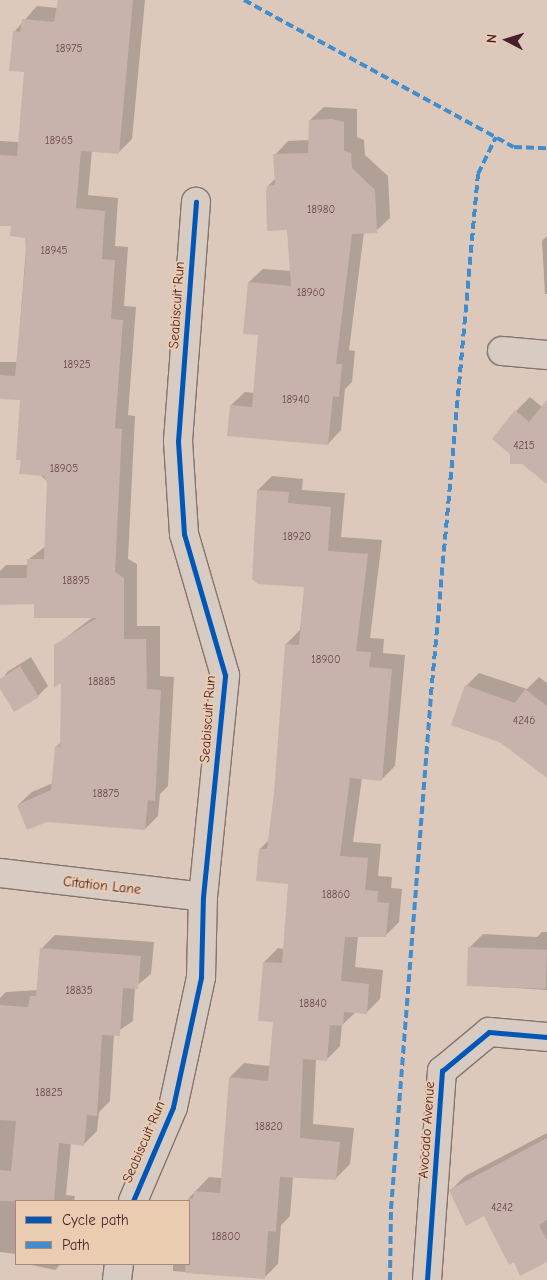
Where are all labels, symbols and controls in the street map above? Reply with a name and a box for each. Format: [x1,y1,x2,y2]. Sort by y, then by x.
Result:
north arrow [482,15,532,65]
text: N [483,33,500,44]
house number: 18975 [55,42,83,56]
house number: 18965 [45,134,73,148]
house number: 18980 [307,203,335,217]
house number: 18945 [40,244,68,258]
street label: Seabiscuit Run [166,261,188,349]
house number: 18960 [297,286,325,300]
house number: 18925 [63,358,91,372]
house number: 18940 [282,393,310,407]
house number: 4215 [513,439,535,453]
house number: 18905 [50,462,78,476]
house number: 18920 [283,530,311,544]
house number: 18895 [62,574,90,588]
house number: 18900 [311,653,341,667]
house number: 18885 [88,675,116,689]
street label: Seabiscuit Run [197,675,219,763]
house number: 4246 [513,714,535,728]
house number: 18875 [93,787,119,801]
street label: Citation Lane [62,874,142,898]
house number: 18860 [322,888,350,902]
house number: 18835 [65,984,93,998]
house number: 18840 [299,997,327,1011]
street label: Avocado Avenue [415,1081,439,1179]
house number: 18825 [35,1086,63,1100]
street label: Seabiscuit Run [119,1098,169,1186]
house number: 18820 [255,1120,283,1134]
legend [15,1200,190,1265]
house number: 4242 [491,1201,513,1215]
text: Cycle path [62,1211,129,1229]
house number: 18800 [211,1230,241,1244]
text: Path [62,1236,90,1254]

